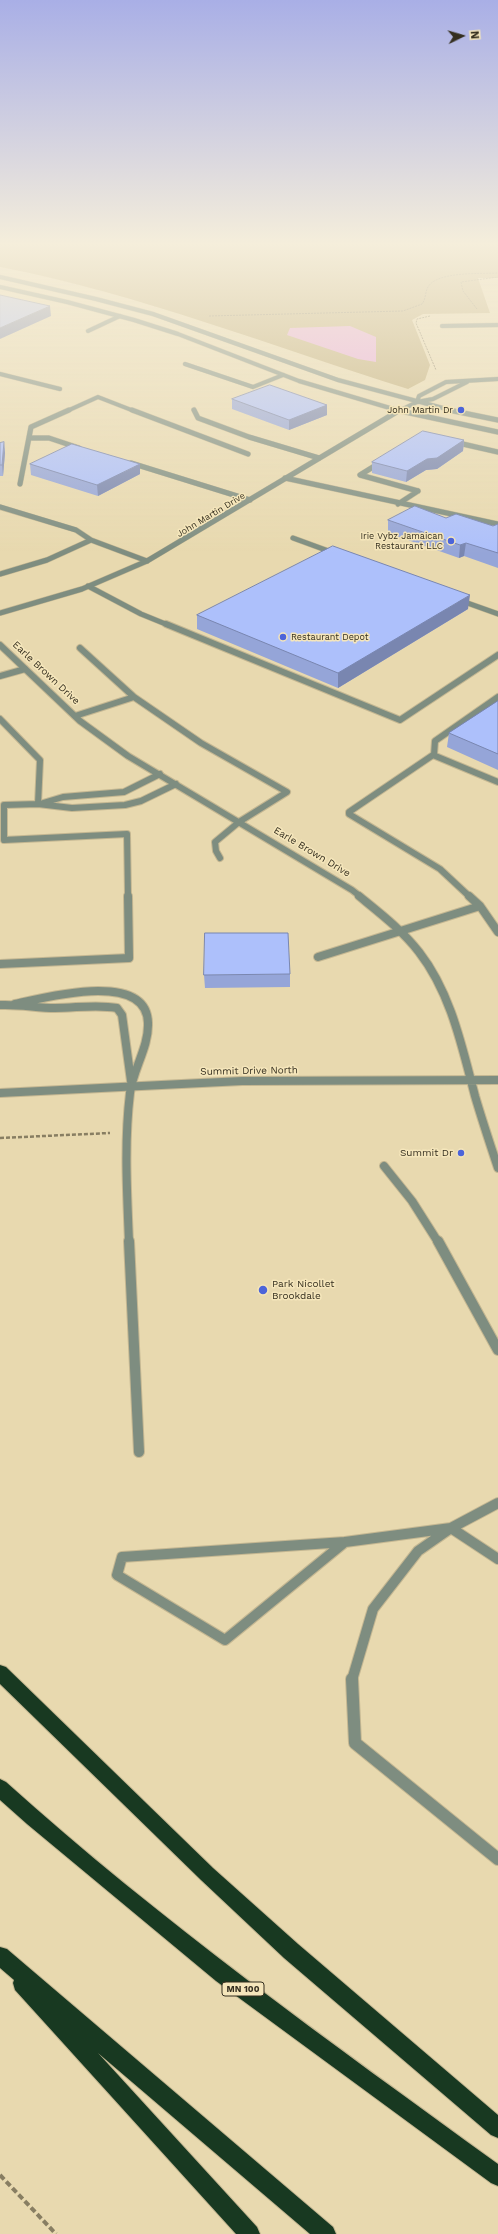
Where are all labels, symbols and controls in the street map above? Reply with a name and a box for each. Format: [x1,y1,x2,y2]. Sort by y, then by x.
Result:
north arrow [442,16,482,56]
text: N [468,30,481,40]
place label: John Martin Dr [387,405,453,415]
marker: John Martin Dr [456,405,466,415]
street label: John Martin Drive [175,490,247,540]
place label: Irie Vybz Jamaican Restaurant LLC [360,531,443,552]
marker: Irie Vybz Jamaican Restaurant LLC [446,536,456,546]
marker: Restaurant Depot [278,632,288,642]
place label: Restaurant Depot [291,632,369,642]
street label: Earle Brown Drive [10,639,82,707]
street label: Earle Brown Drive [271,824,353,880]
street label: Summit Drive North [200,1064,298,1078]
place label: Summit Dr [400,1147,453,1159]
marker: Summit Dr [456,1148,466,1158]
place label: Park Nicollet Brookdale [272,1278,334,1302]
marker: Park Nicollet Brookdale [257,1284,269,1296]
road number: MN 100 [222,1982,264,1996]

